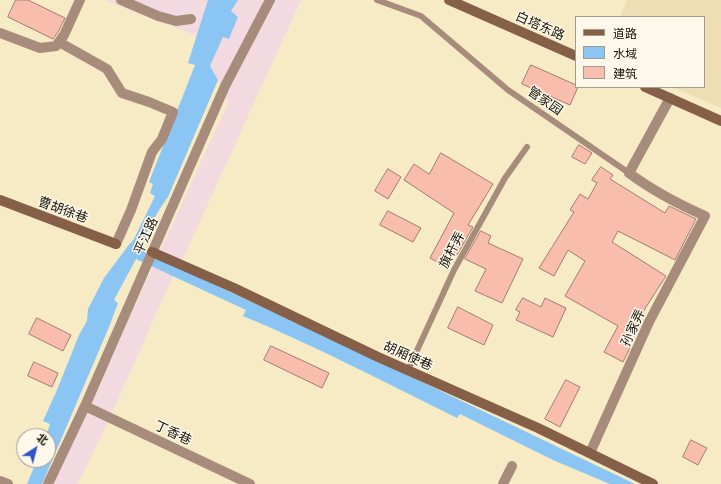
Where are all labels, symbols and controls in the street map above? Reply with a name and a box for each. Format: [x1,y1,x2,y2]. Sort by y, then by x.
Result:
street label: 白塔东路 [513,8,567,44]
legend [575,16,705,88]
text: 道路 [613,27,637,41]
text: 水域 [613,47,637,61]
text: 建筑 [613,67,637,81]
street label: 管家园 [525,83,565,119]
street label: 曹胡徐巷 [36,194,90,226]
street label: 平江路 [131,215,161,257]
street label: 旗杆弄 [436,229,468,271]
street label: 孙家弄 [618,307,648,349]
street label: 胡厢使巷 [381,338,435,374]
street label: 丁香巷 [152,418,194,448]
north arrow [16,428,56,468]
text: 北 [34,431,50,447]

